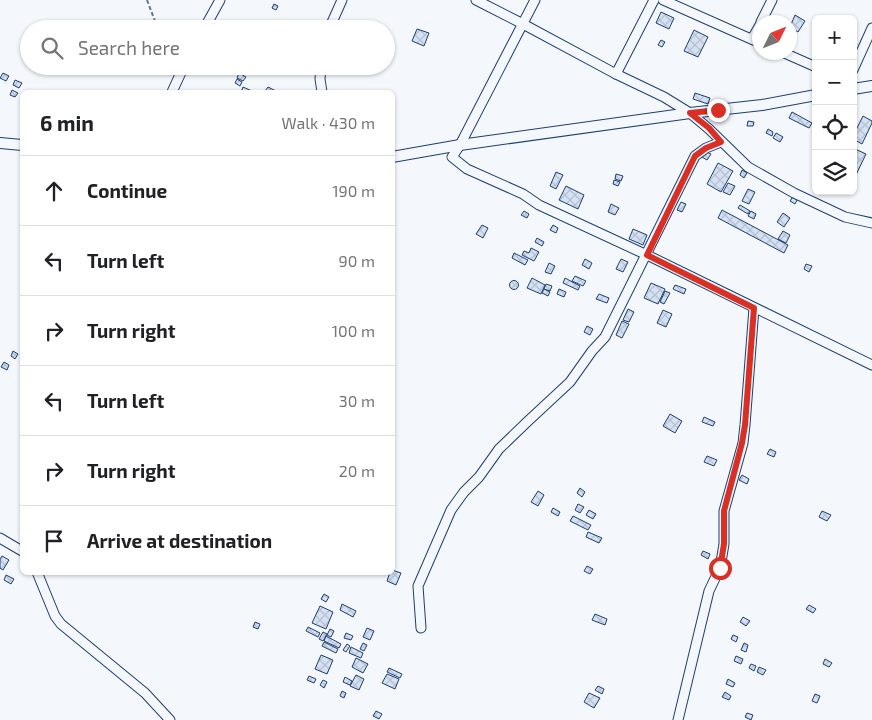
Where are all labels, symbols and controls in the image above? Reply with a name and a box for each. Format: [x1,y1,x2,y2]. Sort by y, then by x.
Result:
north arrow [752,15,797,60]
map controls [812,15,857,195]
button: + [812,15,857,60]
search box [20,20,395,75]
icon: search [38,34,66,62]
text: Search here [78,36,180,59]
button: − [812,60,857,105]
route end [707,99,730,122]
button: locate [812,105,857,150]
text: 6 min [40,110,94,135]
text: Walk · 430 m [282,113,375,132]
button: layers [812,150,857,195]
icon: ahead [40,177,68,205]
text: Continue [87,179,167,202]
text: 190 m [332,181,375,200]
icon: left [40,247,68,275]
text: Turn left [87,249,164,272]
text: 90 m [339,251,375,270]
icon: right [40,317,68,345]
text: Turn right [87,319,175,342]
text: 100 m [332,321,375,340]
icon: left [40,387,68,415]
text: Turn left [87,389,164,412]
text: 30 m [339,391,375,410]
icon: right [40,457,68,485]
text: Turn right [87,459,175,482]
text: 20 m [339,461,375,480]
icon: arrive [40,527,68,555]
text: Arrive at destination [87,529,272,552]
route start [709,557,732,580]

